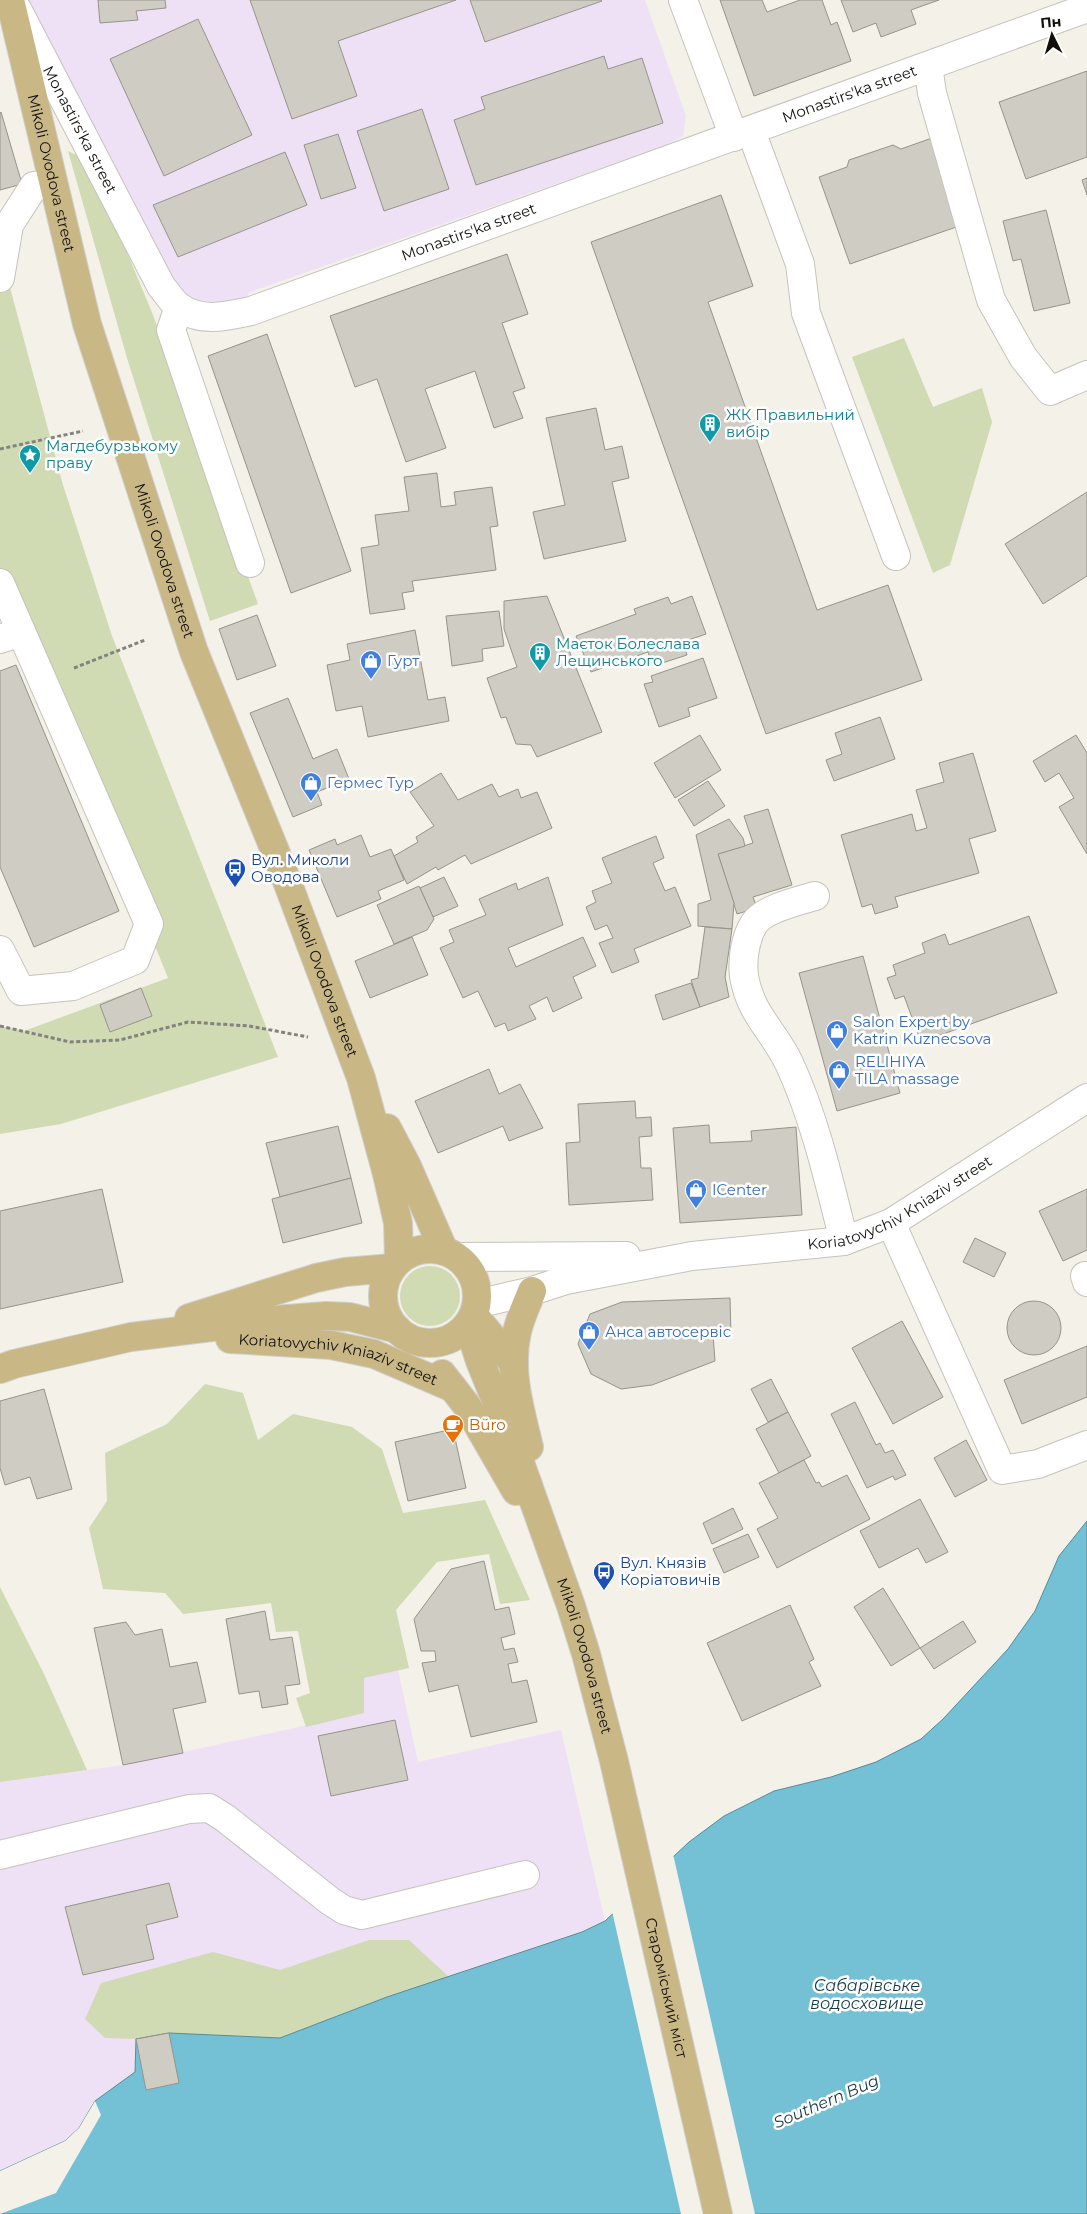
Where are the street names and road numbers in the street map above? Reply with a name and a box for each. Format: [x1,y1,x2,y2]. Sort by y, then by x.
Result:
street label: Monastirs'ka street [779,61,919,127]
street label: Monastirs'ka street [39,62,121,197]
street label: Mikoli Ovodova street [24,92,80,254]
street label: Monastirs'ka street [399,199,538,265]
street label: Mikoli Ovodova street [131,481,199,640]
street label: Mikoli Ovodova street [288,902,362,1060]
street label: Koriatovychiv Kniaziv street [806,1151,995,1254]
street label: Koriatovychiv Kniaziv street [238,1330,441,1389]
street label: Mikoli Ovodova street [553,1575,617,1736]
street label: Староміський міст [641,1916,692,2061]

